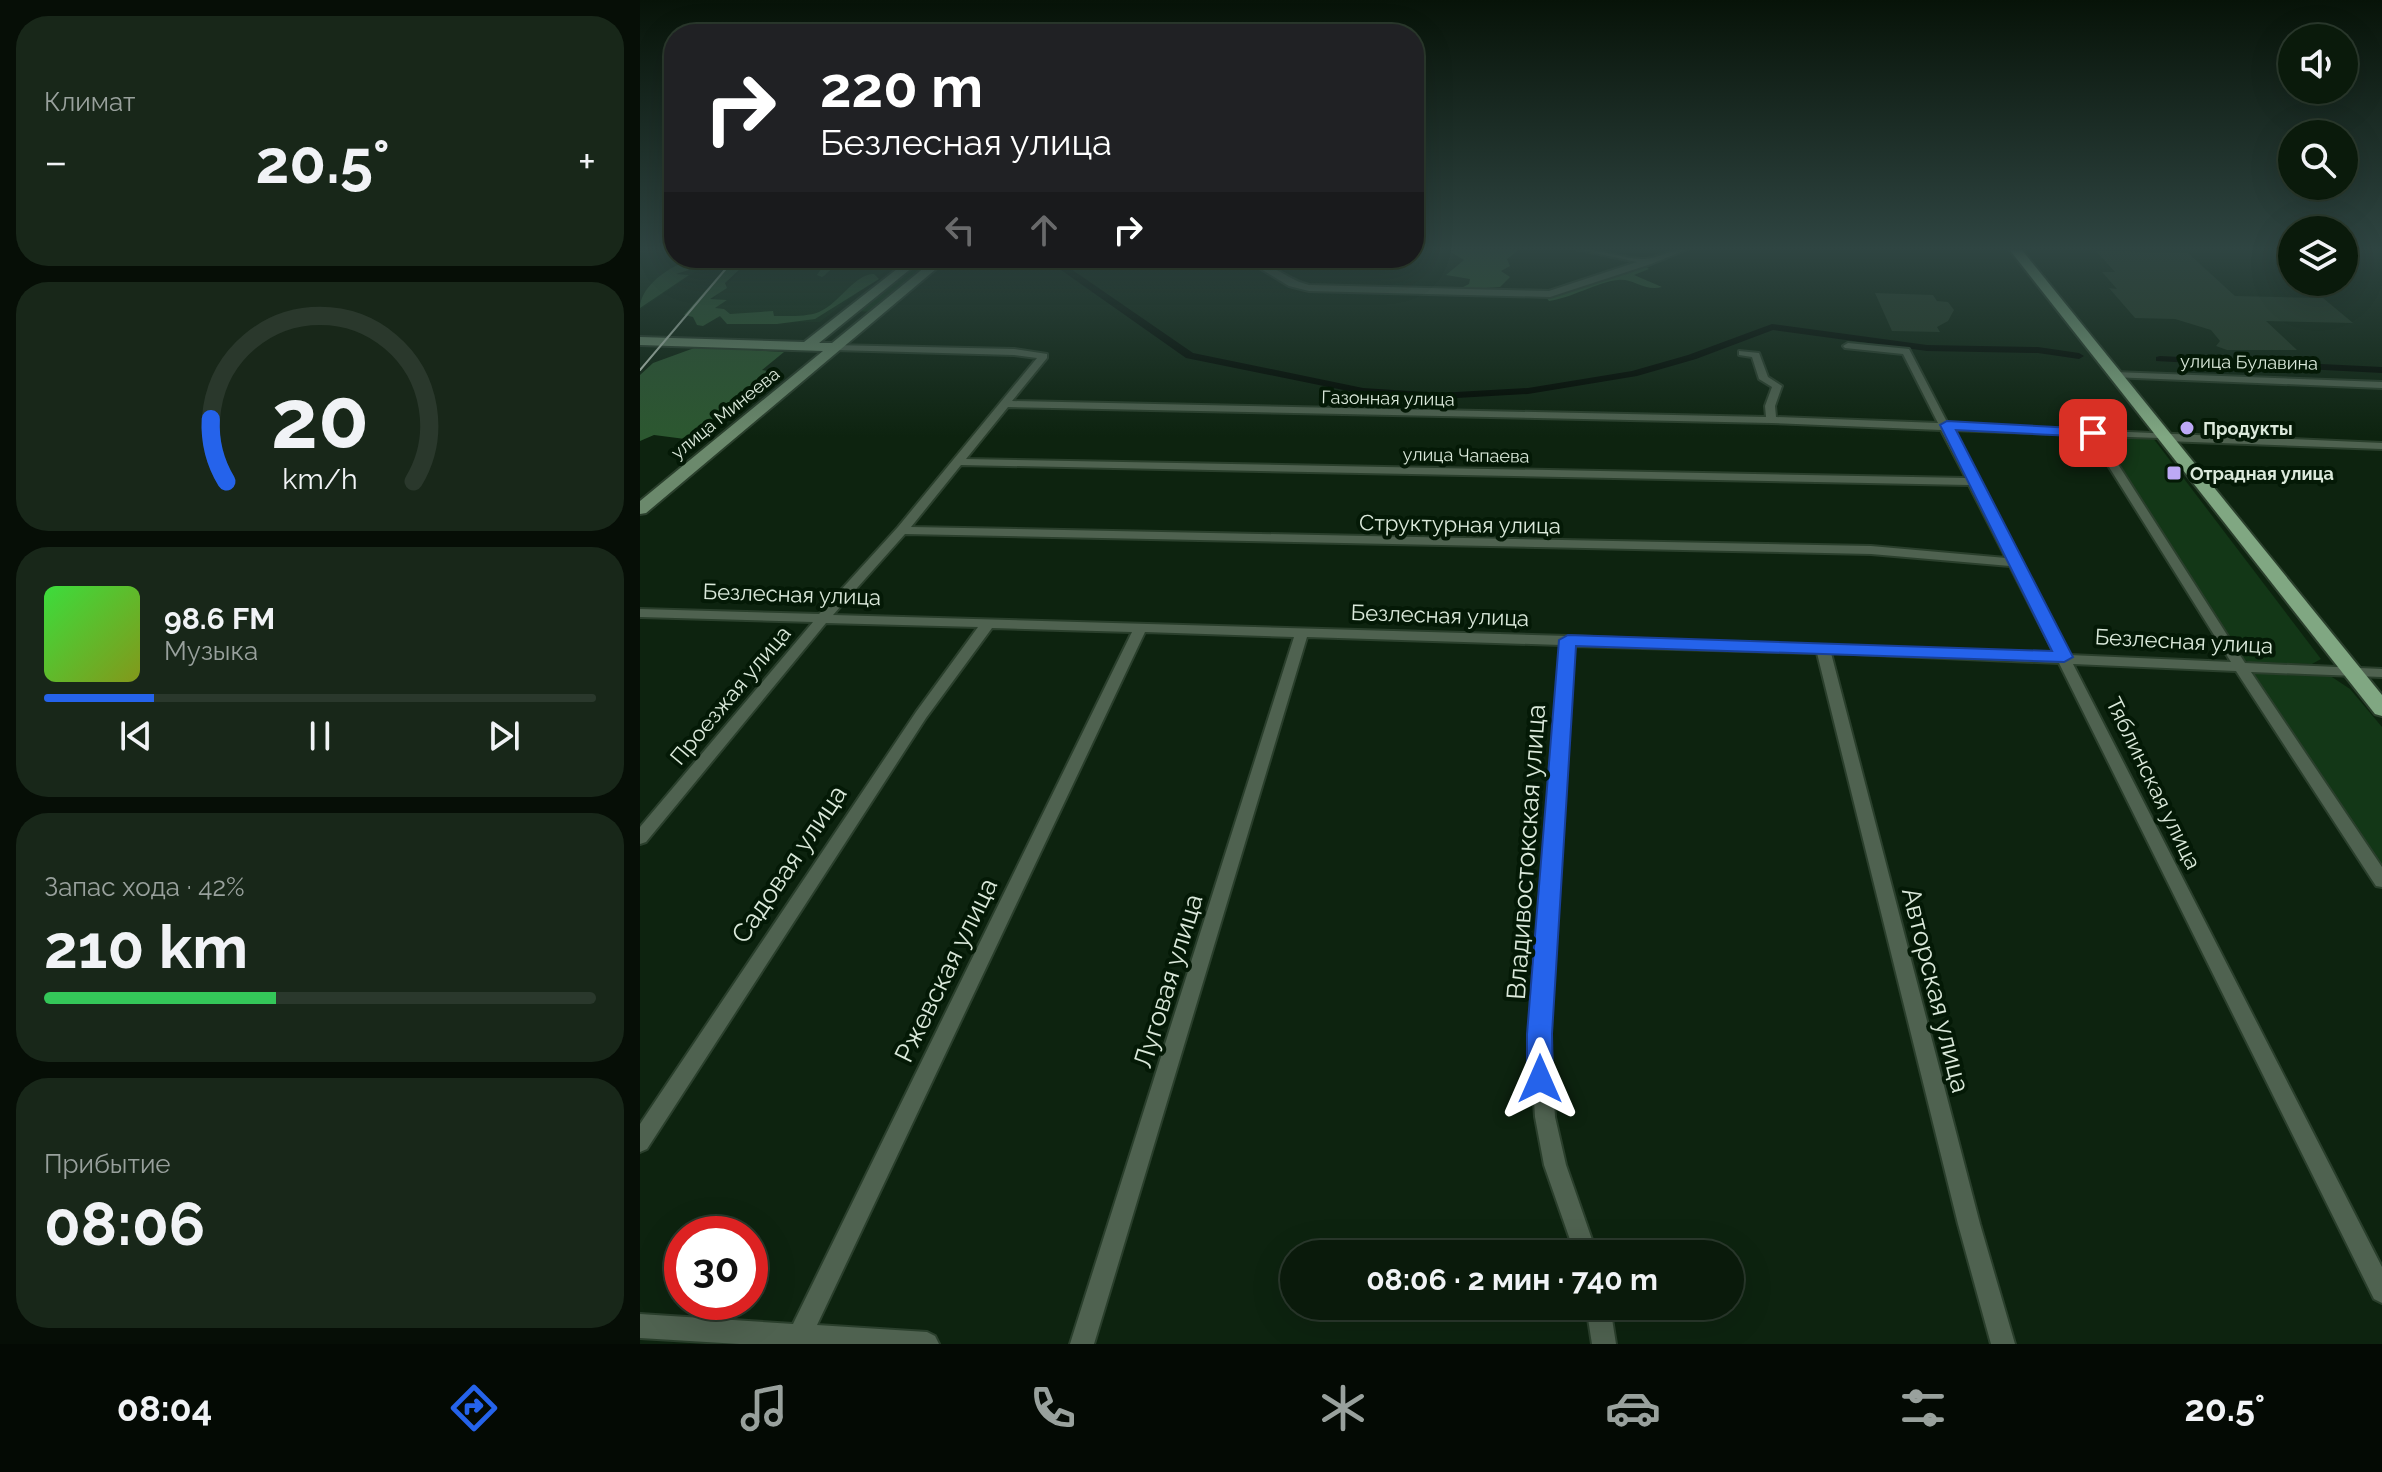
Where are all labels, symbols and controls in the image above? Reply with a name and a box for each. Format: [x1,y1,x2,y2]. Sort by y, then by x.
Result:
map controls [2278,24,2358,296]
button: sound [2278,24,2358,104]
text: 220 m [820,54,983,120]
icon: right [688,56,792,160]
text: Климат [44,87,135,117]
button: search [2278,120,2358,200]
text: Безлесная улица [820,121,1112,163]
text: 20.5° [255,127,390,197]
text: − [44,136,68,187]
text: + [578,136,596,187]
icon: left [938,208,982,252]
icon: ahead [1022,208,1066,252]
icon: right [1106,208,1150,252]
button: layers [2278,216,2358,296]
street label: улица Булавина [2180,350,2318,374]
street label: улица Минеева [667,363,783,463]
text: 20 [271,370,369,467]
street label: Газонная улица [1321,386,1455,410]
pin [2059,399,2127,467]
icon: arrive [2071,411,2115,455]
place label: Продукты [2203,418,2293,439]
marker: Продукты [2178,419,2196,437]
street label: улица Чапаева [1402,443,1530,467]
text: km/h [282,463,358,497]
place label: Отрадная улица [2190,463,2334,484]
marker: Отрадная улица [2165,464,2183,482]
street label: Структурная улица [1359,509,1561,539]
street label: Безлесная улица [702,578,882,610]
street label: Безлесная улица [1350,599,1530,631]
text: 98.6 FM [164,601,275,636]
street label: Проезжая улица [664,620,796,770]
street label: Безлесная улица [2094,623,2274,659]
text: Музыка [164,636,258,666]
street label: Тяблинская улица [2101,693,2207,873]
street label: Владивостокская улица [1501,703,1551,1001]
icon: previous [114,714,158,758]
icon: pause [298,714,342,758]
icon: next [482,714,526,758]
street label: Садовая улица [725,780,853,948]
text: Запас хода · 42% [44,872,245,902]
street label: Ржевская улица [889,873,1003,1067]
street label: Авторская улица [1896,884,1976,1096]
street label: Луговая улица [1127,891,1209,1071]
text: 210 km [44,912,248,982]
position arrow [1498,1037,1582,1121]
text: Прибытие [44,1149,171,1179]
text: 08:06 [44,1189,205,1259]
speed limit sign: 30 [664,1216,768,1320]
text: 08:06 · 2 мин · 740 m [1366,1262,1658,1297]
icon: directions [446,1380,502,1436]
icon: music [736,1380,792,1436]
icon: phone [1025,1380,1081,1436]
icon: climate [1315,1380,1371,1436]
icon: car [1605,1380,1661,1436]
icon: filters [1895,1380,1951,1436]
text: 08:04 [117,1387,212,1429]
text: 20.5° [2184,1387,2265,1429]

